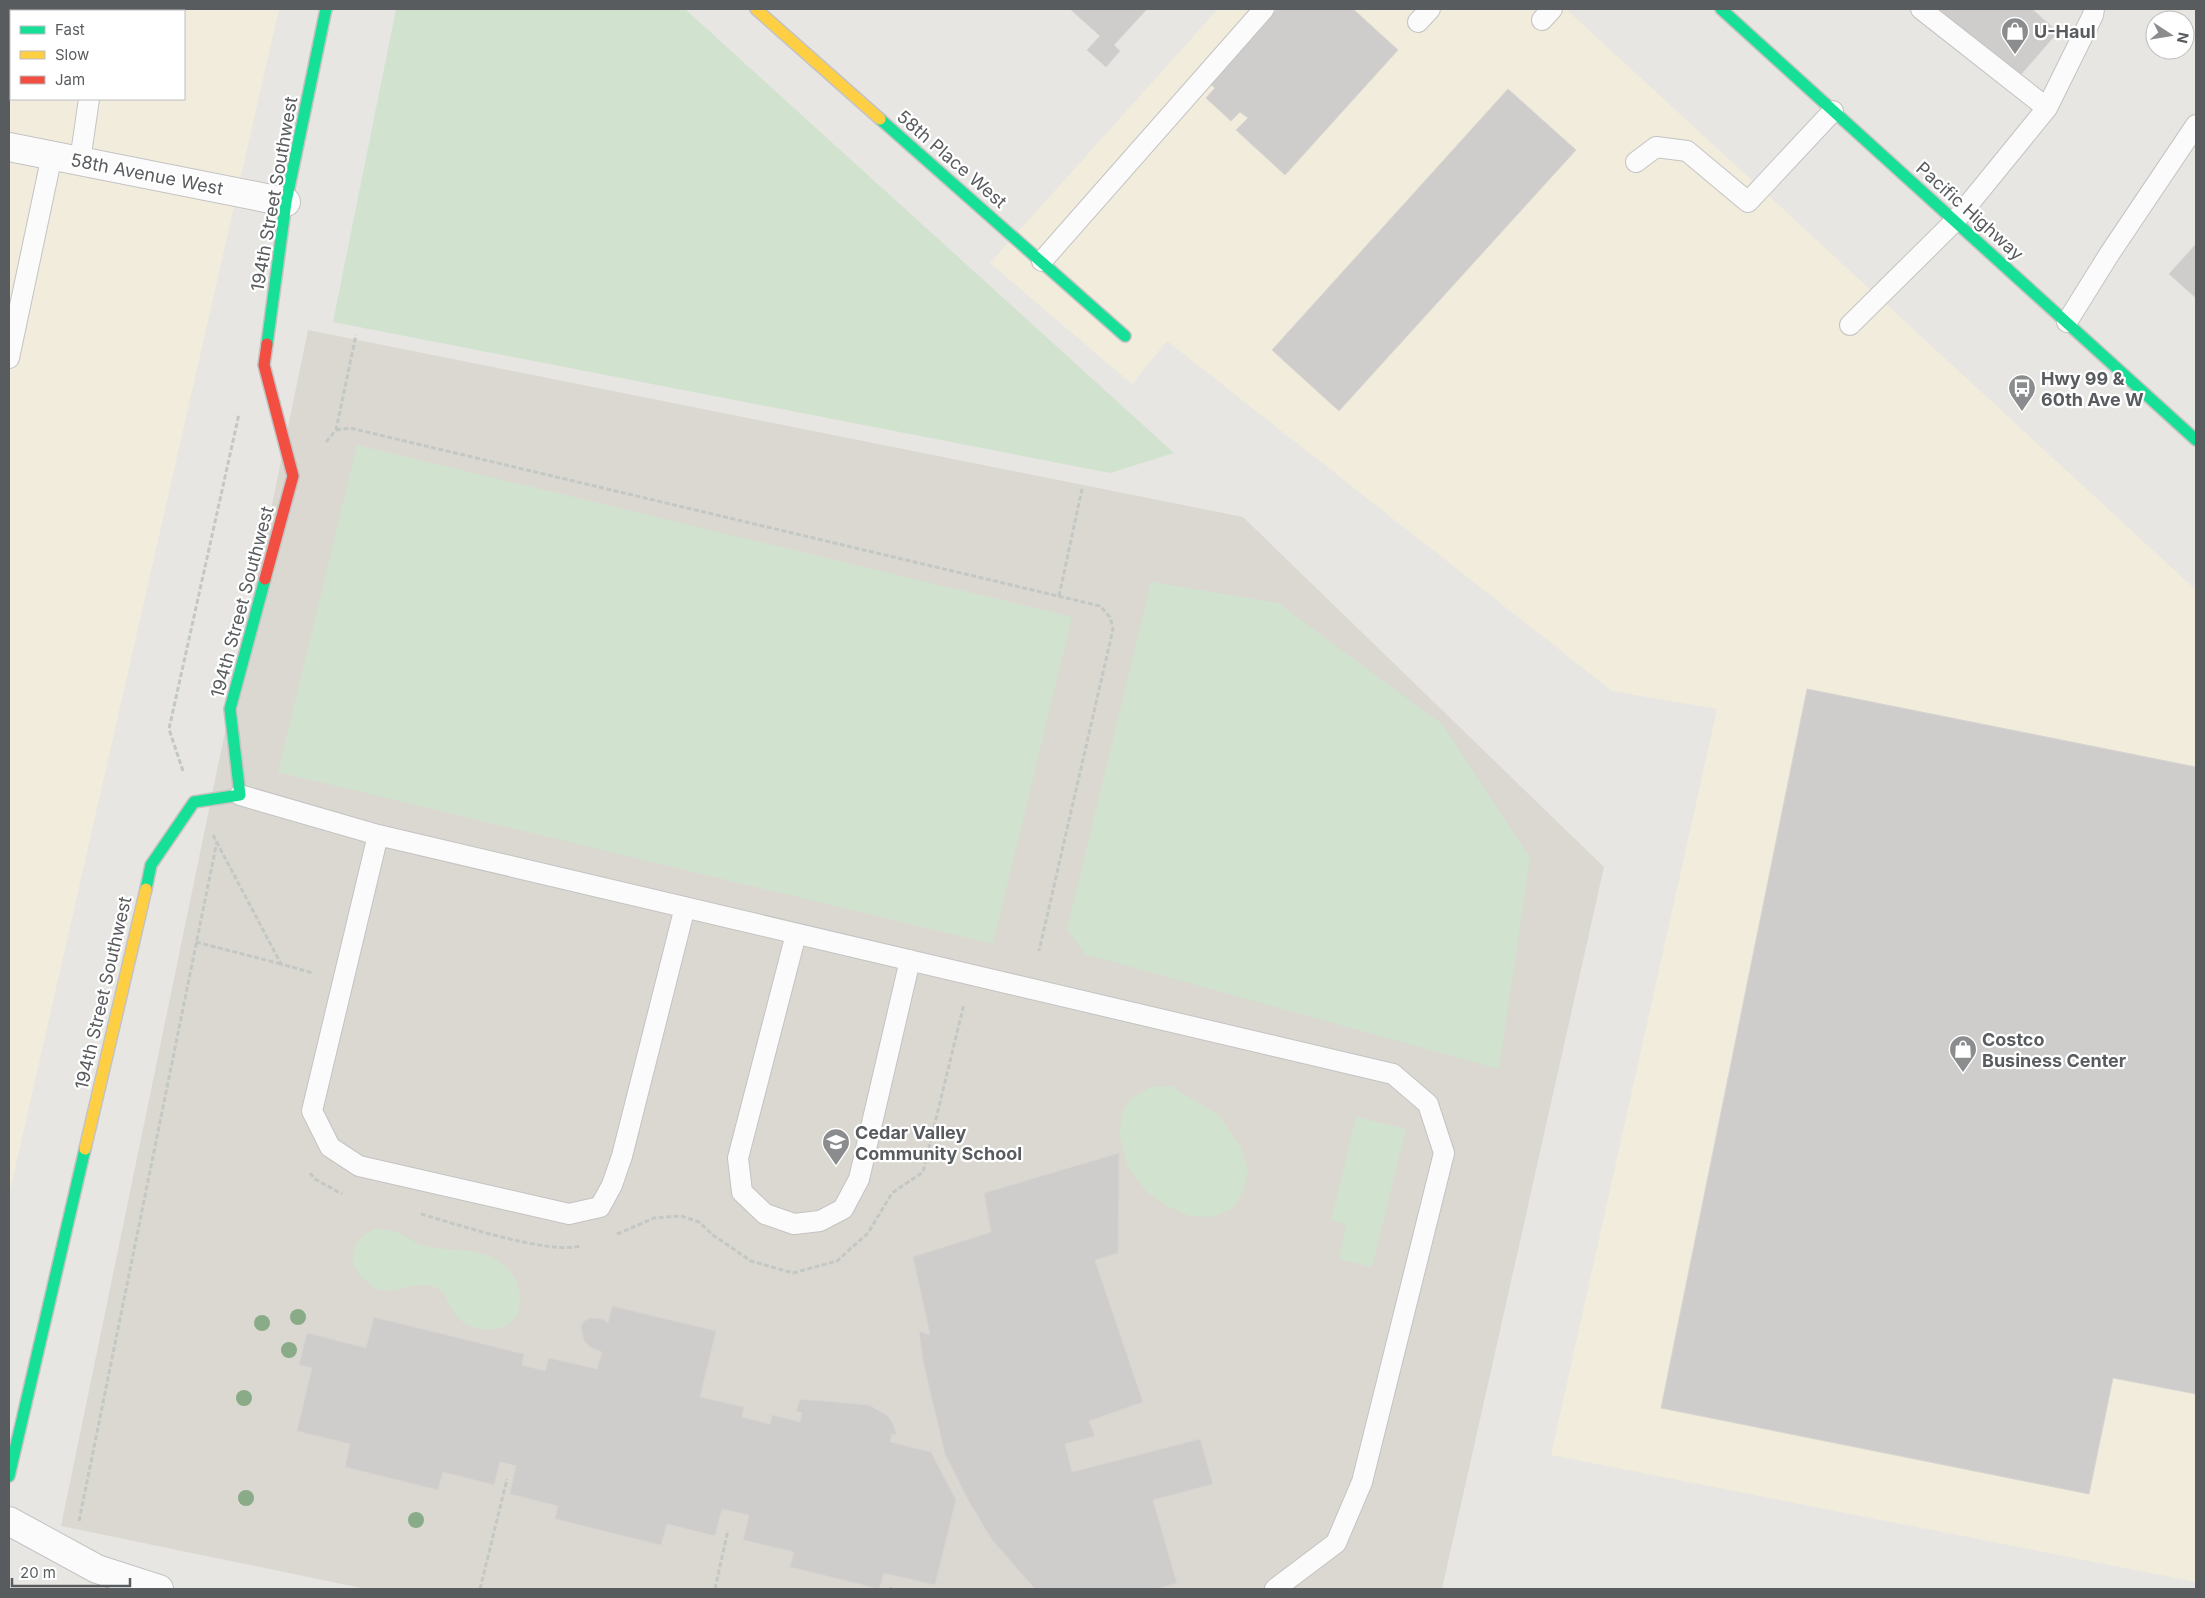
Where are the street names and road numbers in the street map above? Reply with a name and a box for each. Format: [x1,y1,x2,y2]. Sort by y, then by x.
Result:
street label: 194th Street Southwest [247,95,301,293]
street label: 58th Place West [893,106,1011,212]
street label: 58th Avenue West [69,149,225,199]
street label: Pacific Highway [1912,157,2028,265]
street label: 194th Street Southwest [206,504,278,700]
street label: 194th Street Southwest [71,894,135,1092]

